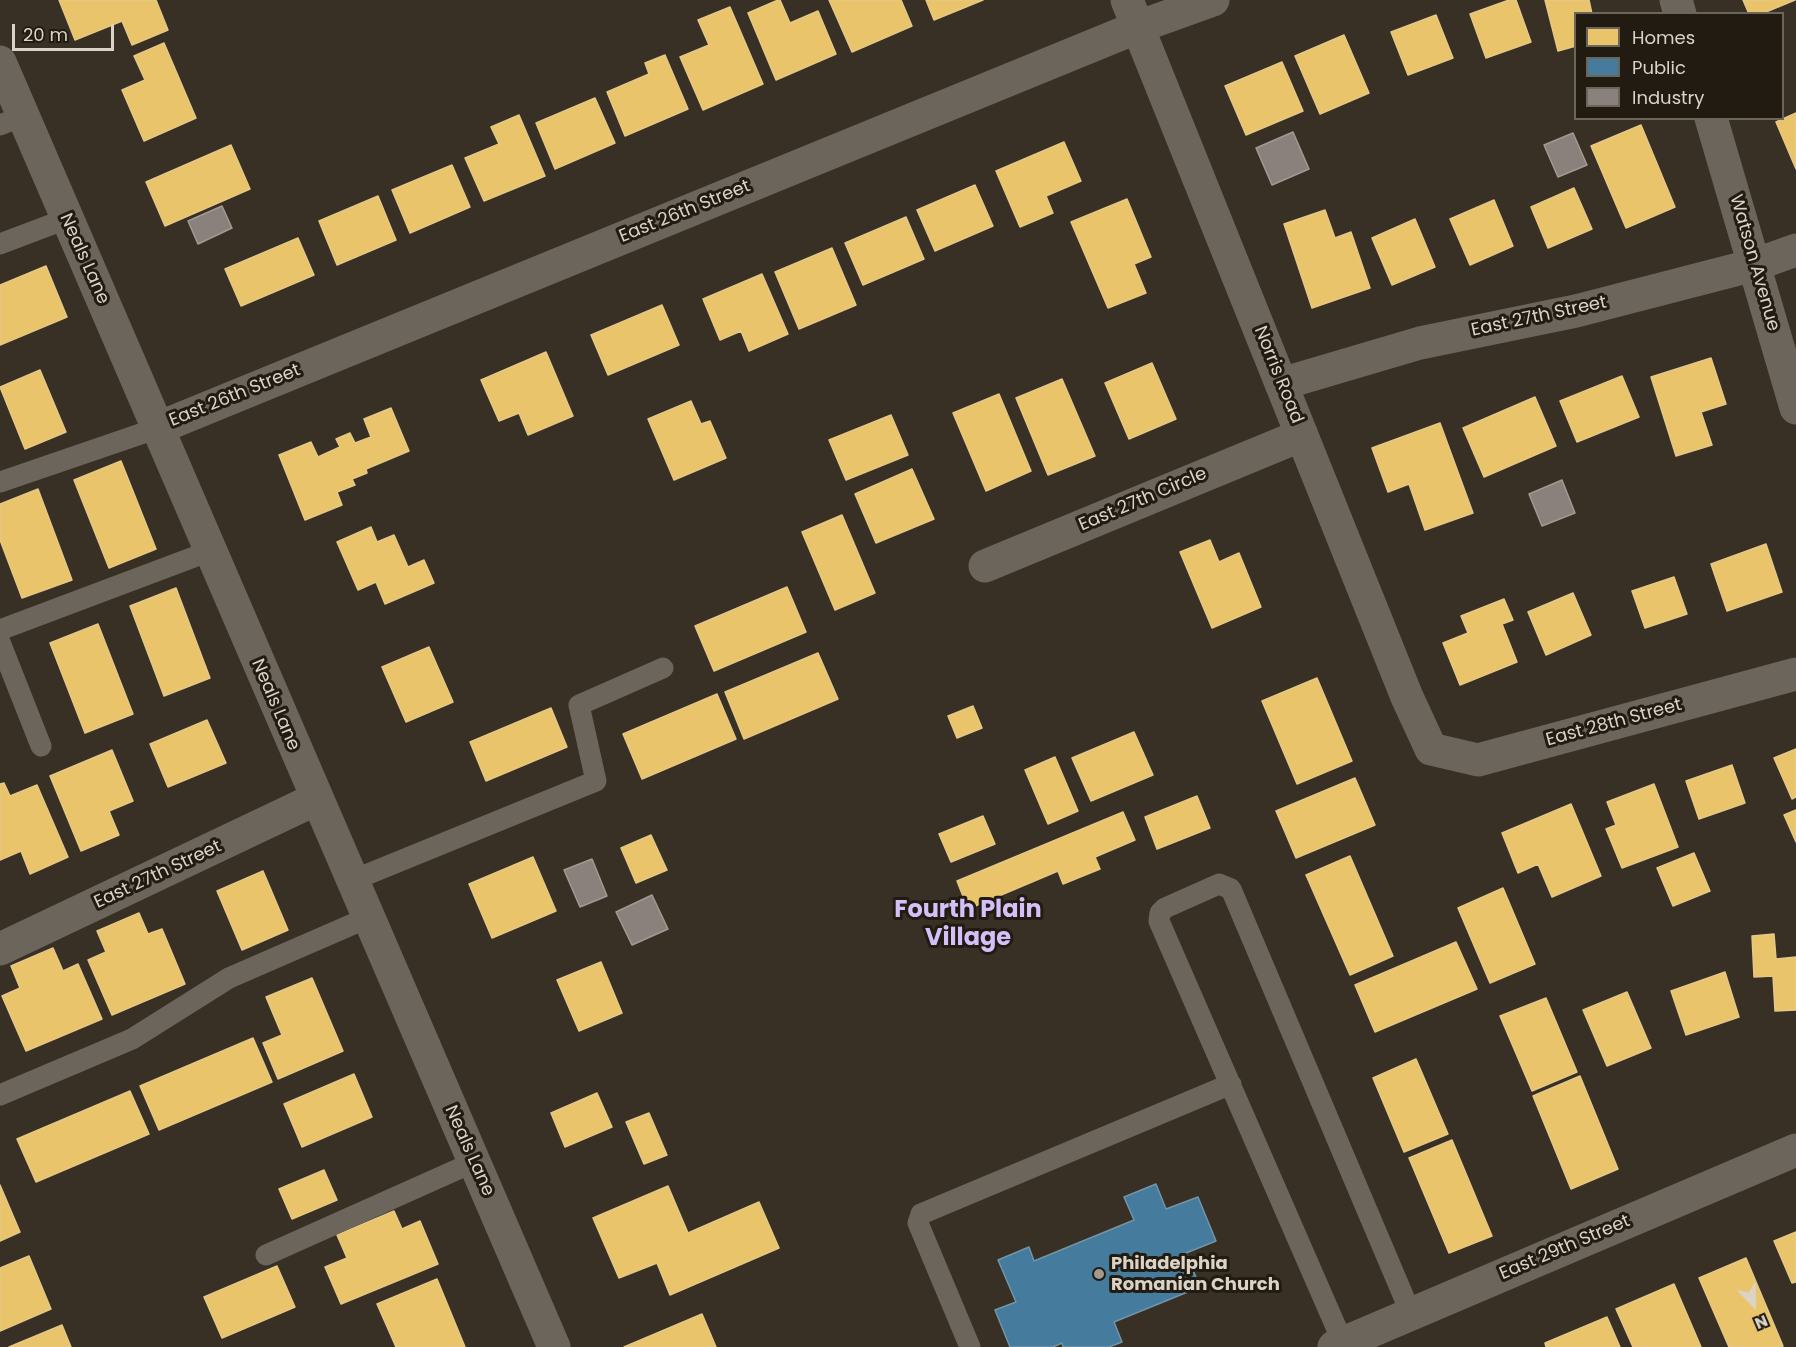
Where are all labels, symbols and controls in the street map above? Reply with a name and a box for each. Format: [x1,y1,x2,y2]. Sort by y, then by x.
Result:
scale bar [15,12,117,50]
legend [1574,12,1784,120]
text: 20 m [23,22,68,47]
text: Homes [1632,25,1695,50]
text: Public [1632,55,1686,80]
text: Industry [1632,85,1704,110]
street label: East 26th Street [616,176,754,248]
street label: Watson Avenue [1724,192,1784,334]
street label: Neals Lane [54,210,114,308]
street label: East 27th Street [1469,292,1609,342]
street label: Norris Road [1249,323,1307,427]
street label: East 26th Street [166,360,304,432]
street label: East 27th Circle [1076,463,1210,537]
street label: Neals Lane [246,656,304,754]
street label: East 28th Street [1544,695,1684,751]
street label: East 27th Street [91,836,225,914]
district label: Fourth Plain Village [894,897,1042,953]
street label: Neals Lane [439,1102,499,1200]
street label: East 29th Street [1497,1211,1633,1285]
place label: Philadelphia Romanian Church [1111,1253,1280,1296]
marker: Philadelphia Romanian Church [1092,1267,1106,1281]
north arrow [1724,1275,1784,1335]
text: N [1751,1309,1771,1335]

